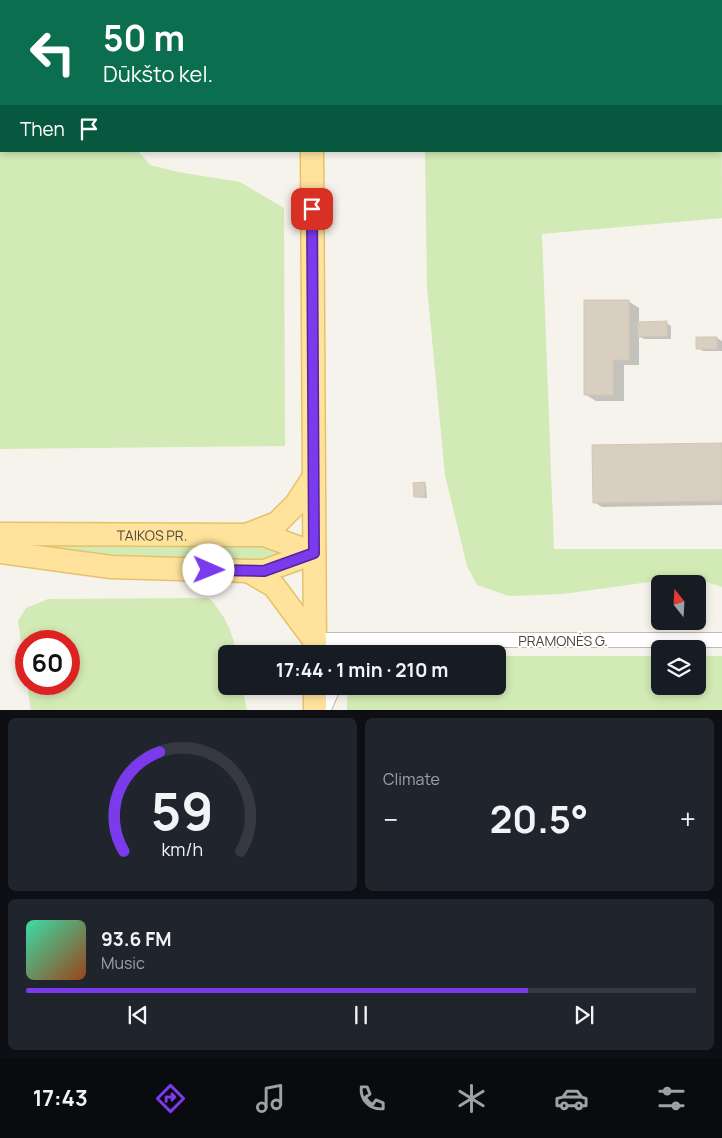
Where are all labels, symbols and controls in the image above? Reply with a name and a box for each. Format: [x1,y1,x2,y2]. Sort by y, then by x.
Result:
text: 50 m [103,14,185,62]
icon: left [20,20,85,85]
text: Dūkšto kel. [103,59,213,89]
icon: arrive [75,115,103,143]
text: Then [20,116,65,142]
pin [291,188,333,230]
icon: arrive [298,195,326,223]
street label: TAIKOS PR. [117,525,187,544]
position arrow [182,543,234,595]
north arrow [651,575,706,630]
map controls [651,575,706,695]
speed limit sign: 60 [15,630,80,695]
street label: PRAMONĖS G. [518,631,608,650]
button: layers [651,640,706,695]
text: 17:44 · 1 min · 210 m [276,657,448,683]
text: Climate [383,768,440,790]
text: 59 [151,775,214,846]
text: 20.5° [490,792,588,844]
text: − [383,800,398,838]
text: + [680,800,696,838]
text: km/h [162,837,203,861]
text: 93.6 FM [101,926,171,952]
text: Music [101,952,145,974]
icon: previous [124,1001,152,1029]
icon: pause [347,1001,375,1029]
icon: next [570,1001,598,1029]
icon: directions [153,1081,188,1116]
icon: music [253,1081,288,1116]
icon: phone [354,1081,389,1116]
icon: climate [454,1081,489,1116]
icon: car [554,1081,589,1116]
icon: filters [654,1081,689,1116]
text: 17:43 [33,1083,88,1113]

